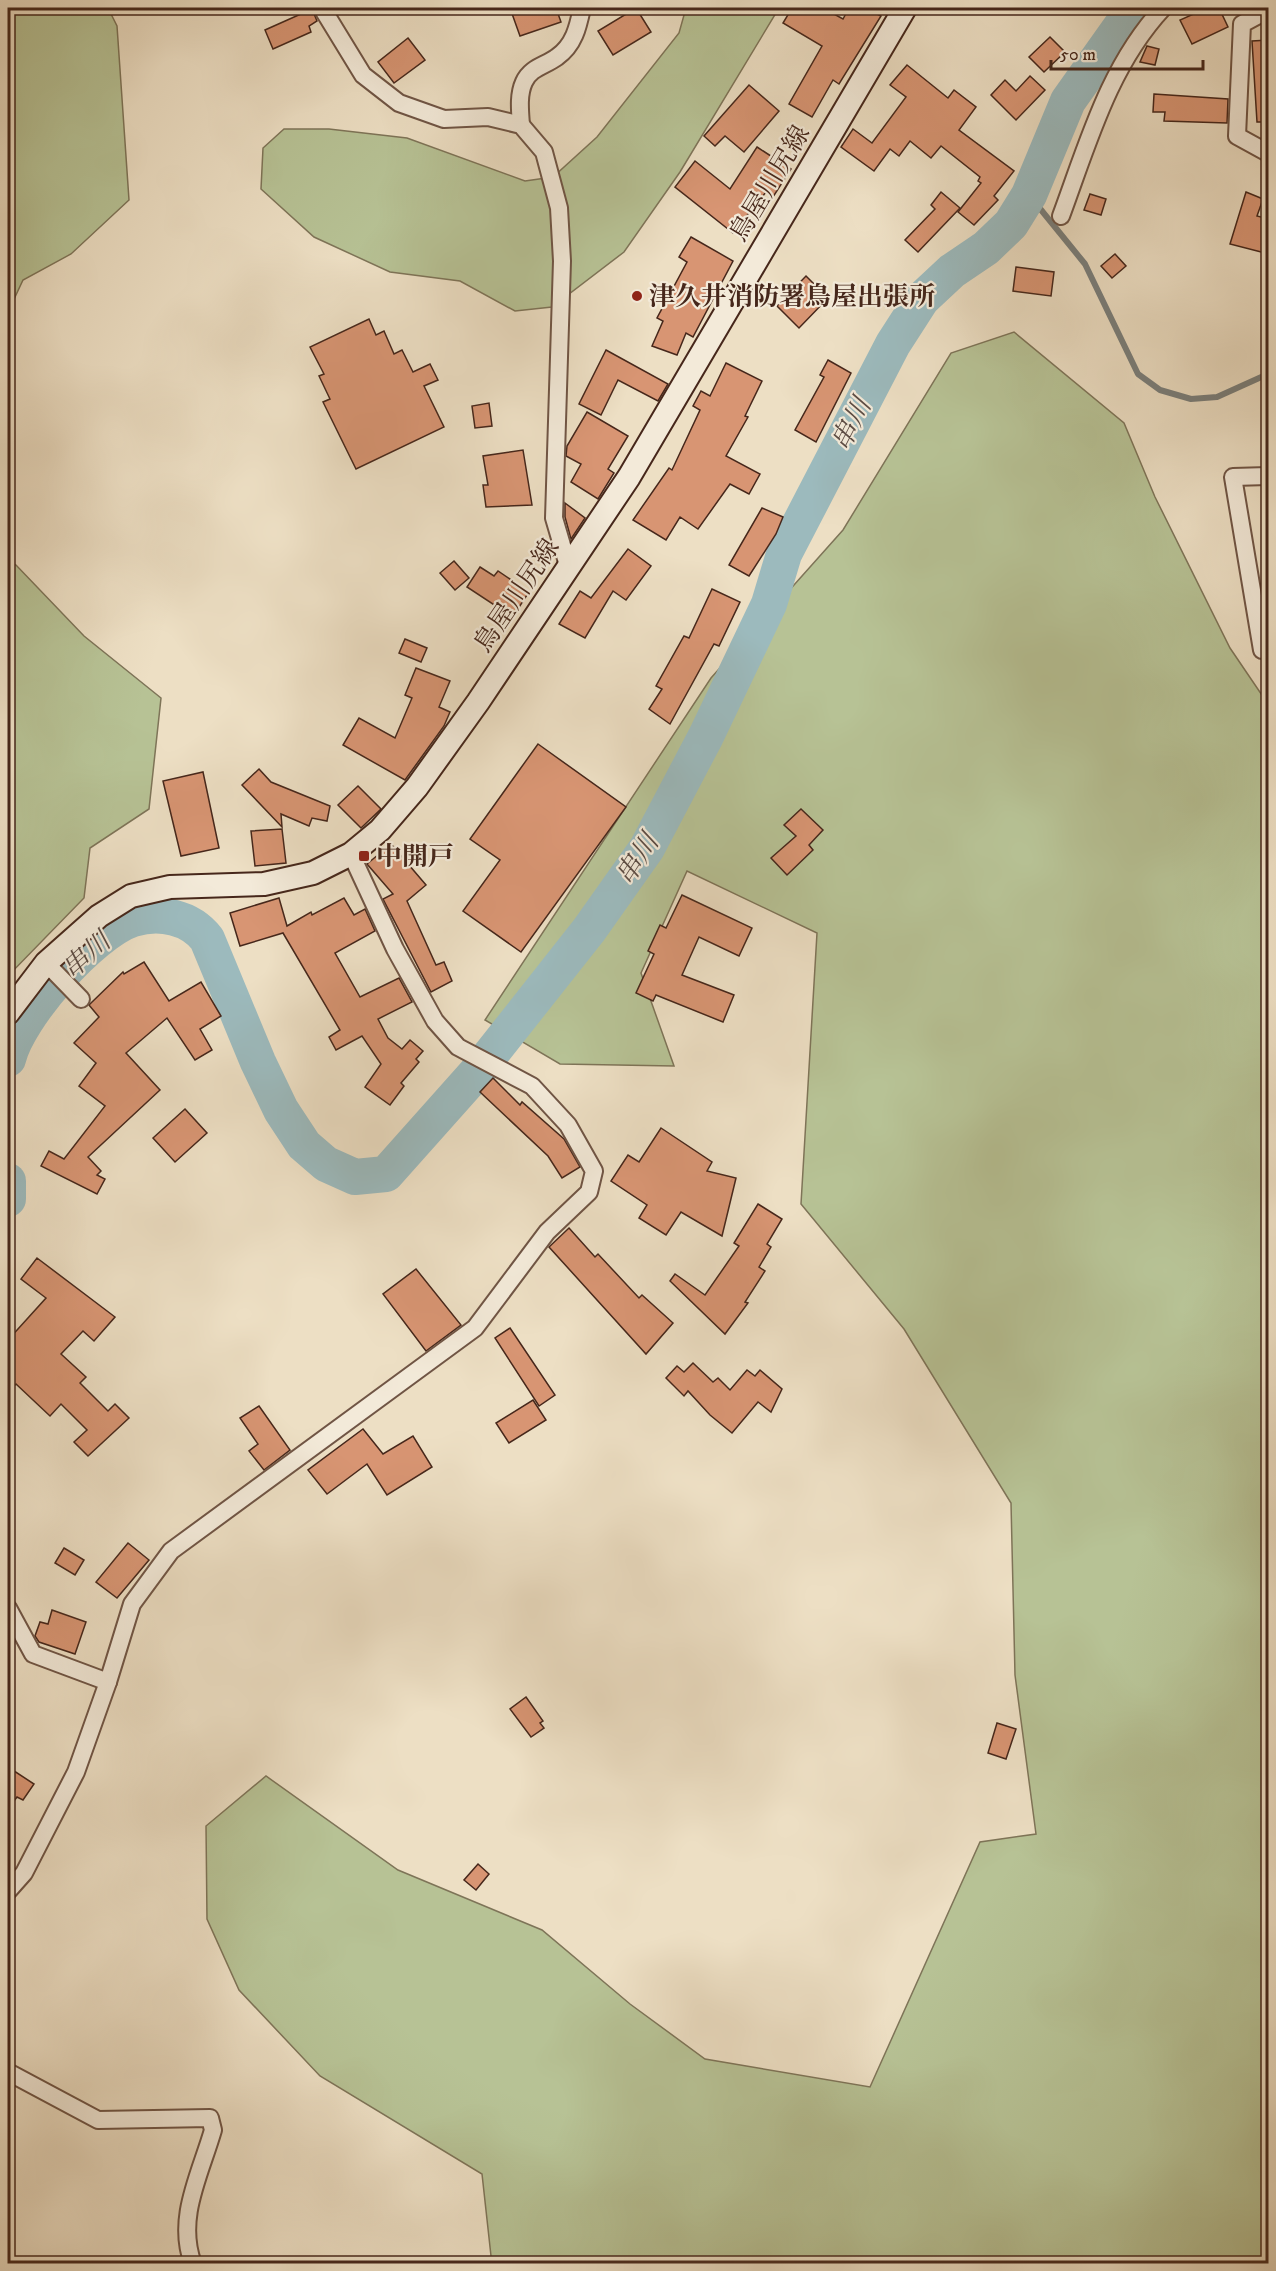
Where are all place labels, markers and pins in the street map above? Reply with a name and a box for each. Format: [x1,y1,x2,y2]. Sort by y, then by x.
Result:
place label: 津久井消防署鳥屋出張所 [649,281,935,314]
marker: 津久井消防署鳥屋出張所 [630,289,644,303]
place label: 中開戸 [376,841,454,874]
marker: 中開戸 [357,849,371,863]

